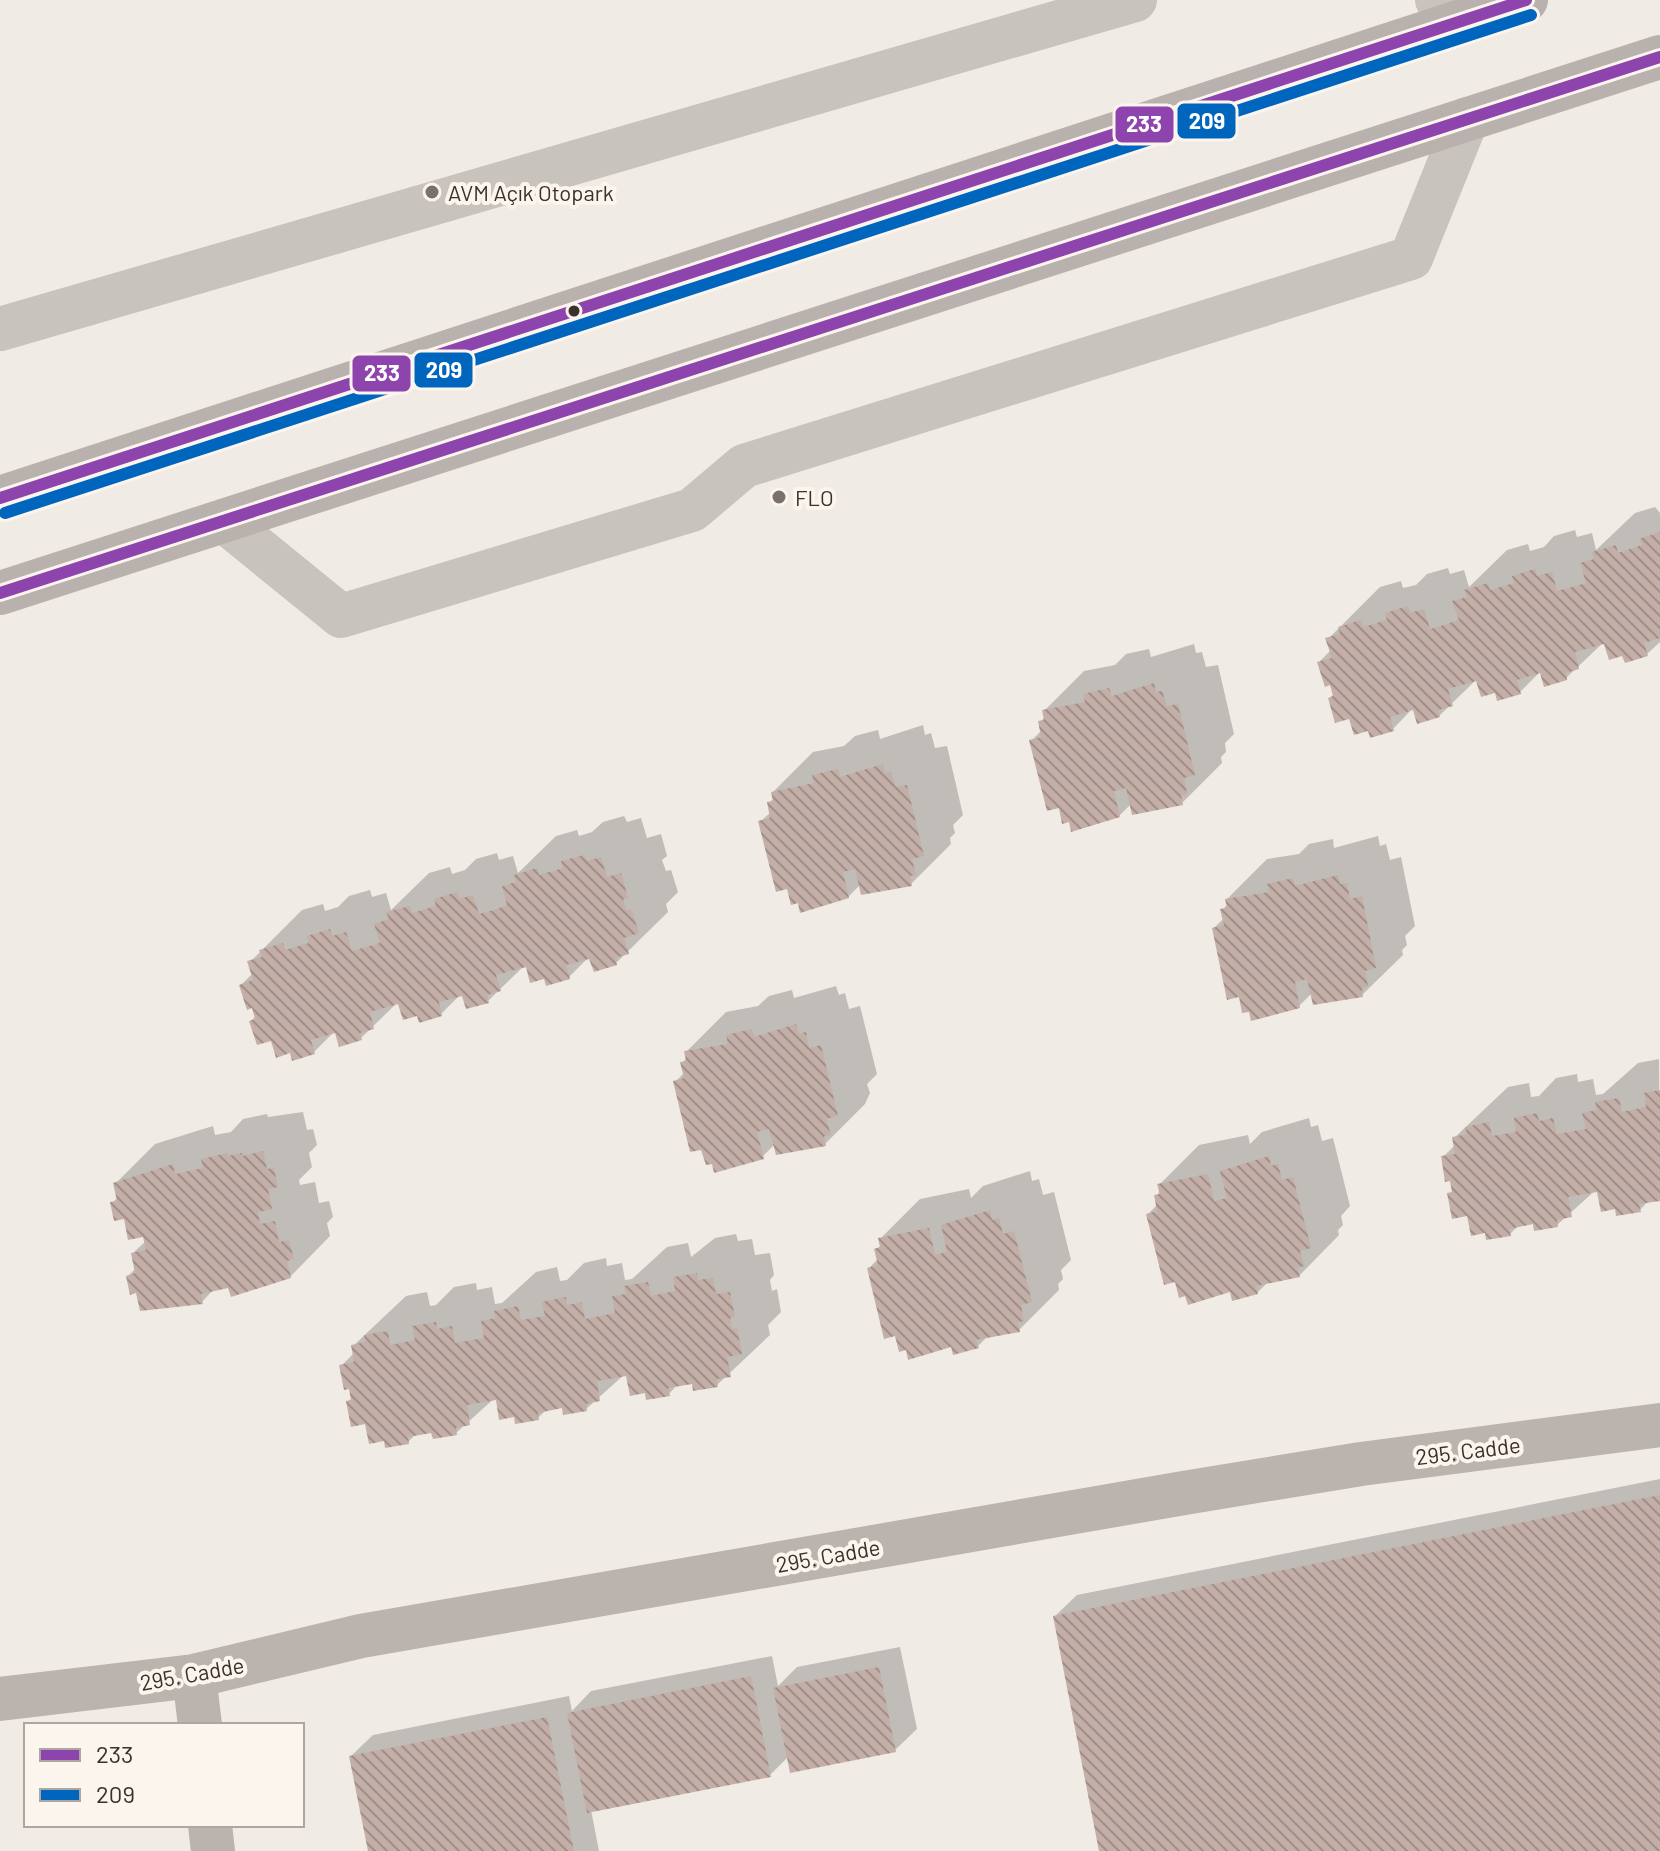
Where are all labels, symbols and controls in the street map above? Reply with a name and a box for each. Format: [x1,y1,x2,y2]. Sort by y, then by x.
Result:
line badge: 209 [1176,102,1237,140]
line badge: 233 [1114,105,1175,144]
text: 209 [1189,107,1225,133]
text: 233 [1126,110,1162,136]
place label: AVM Açık Otopark [448,179,614,205]
marker: AVM Açık Otopark [423,183,441,201]
unlabelled marker [566,303,582,319]
line badge: 209 [413,351,474,389]
line badge: 233 [351,354,412,393]
text: 209 [426,356,462,382]
text: 233 [364,359,400,385]
place label: FLO [795,484,834,510]
marker: FLO [770,488,788,506]
street label: 295. Cadde [1414,1431,1522,1469]
street label: 295. Cadde [774,1533,882,1577]
street label: 295. Cadde [138,1651,246,1695]
legend [24,1723,304,1827]
text: 233 [96,1739,133,1768]
text: 209 [96,1779,135,1808]

